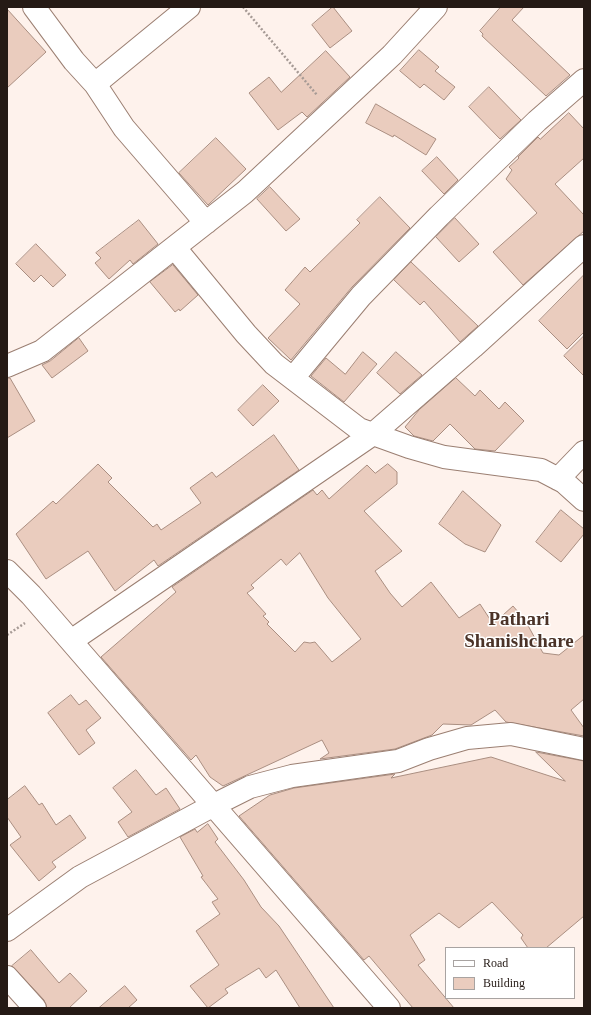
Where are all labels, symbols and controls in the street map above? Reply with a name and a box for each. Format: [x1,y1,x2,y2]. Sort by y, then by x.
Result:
district label: Pathari Shanishchare [464,609,574,653]
legend [445,947,575,999]
text: Road [483,956,508,970]
text: Building [483,976,525,990]

